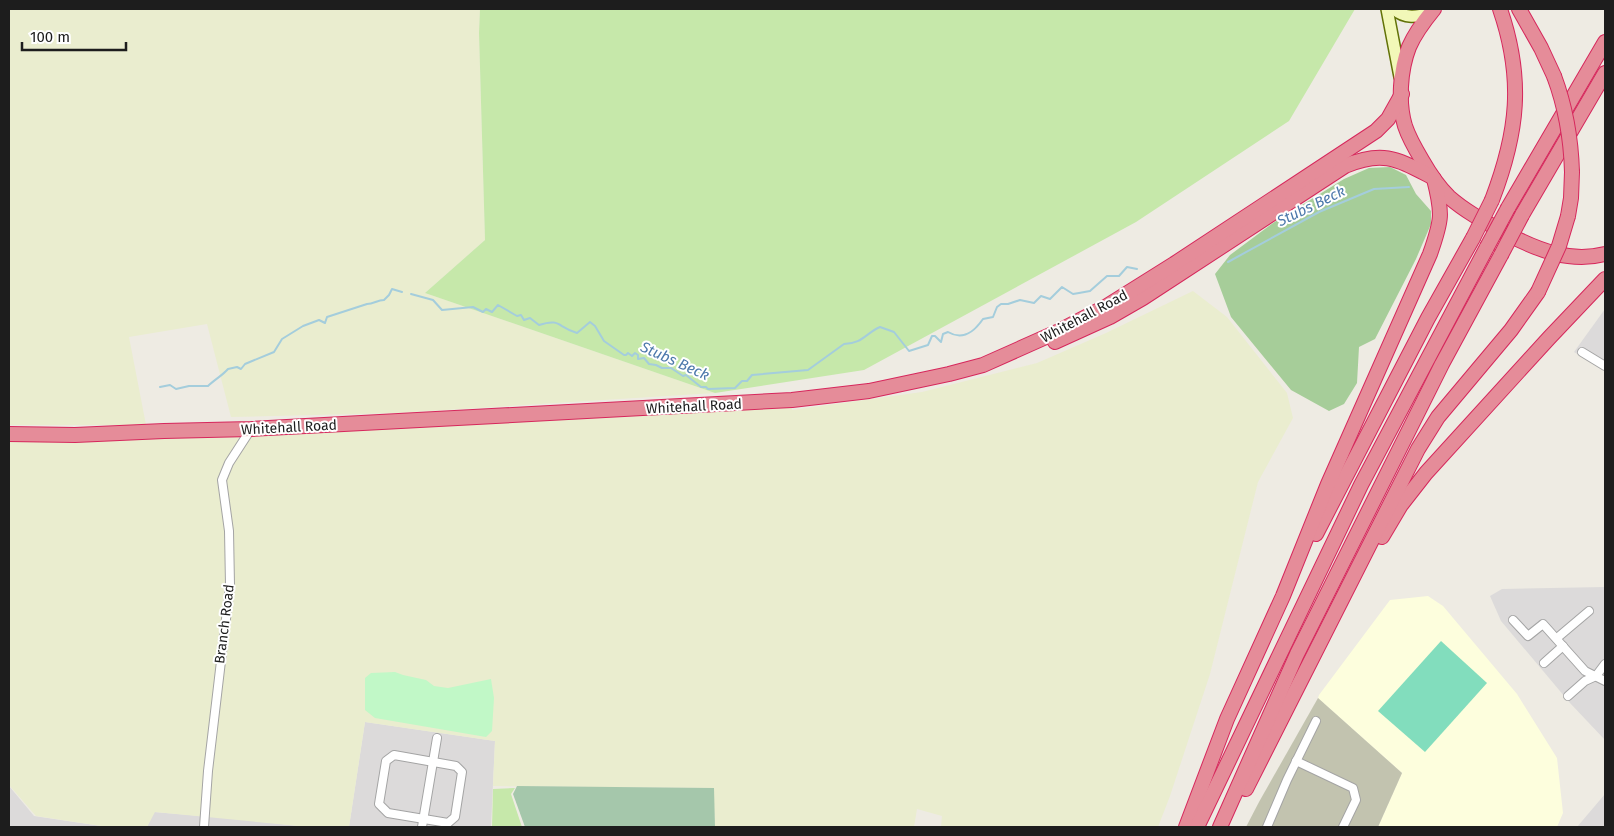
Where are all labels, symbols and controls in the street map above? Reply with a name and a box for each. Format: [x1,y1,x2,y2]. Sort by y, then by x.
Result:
scale bar [22,20,126,52]
text: 100 m [30,28,70,46]
water label: Stubs Beck [1273,182,1348,231]
street label: Whitehall Road [1038,286,1131,346]
water label: Stubs Beck [637,337,712,384]
street label: Whitehall Road [646,395,742,418]
street label: Whitehall Road [241,416,337,439]
street label: Branch Road [211,583,238,665]

